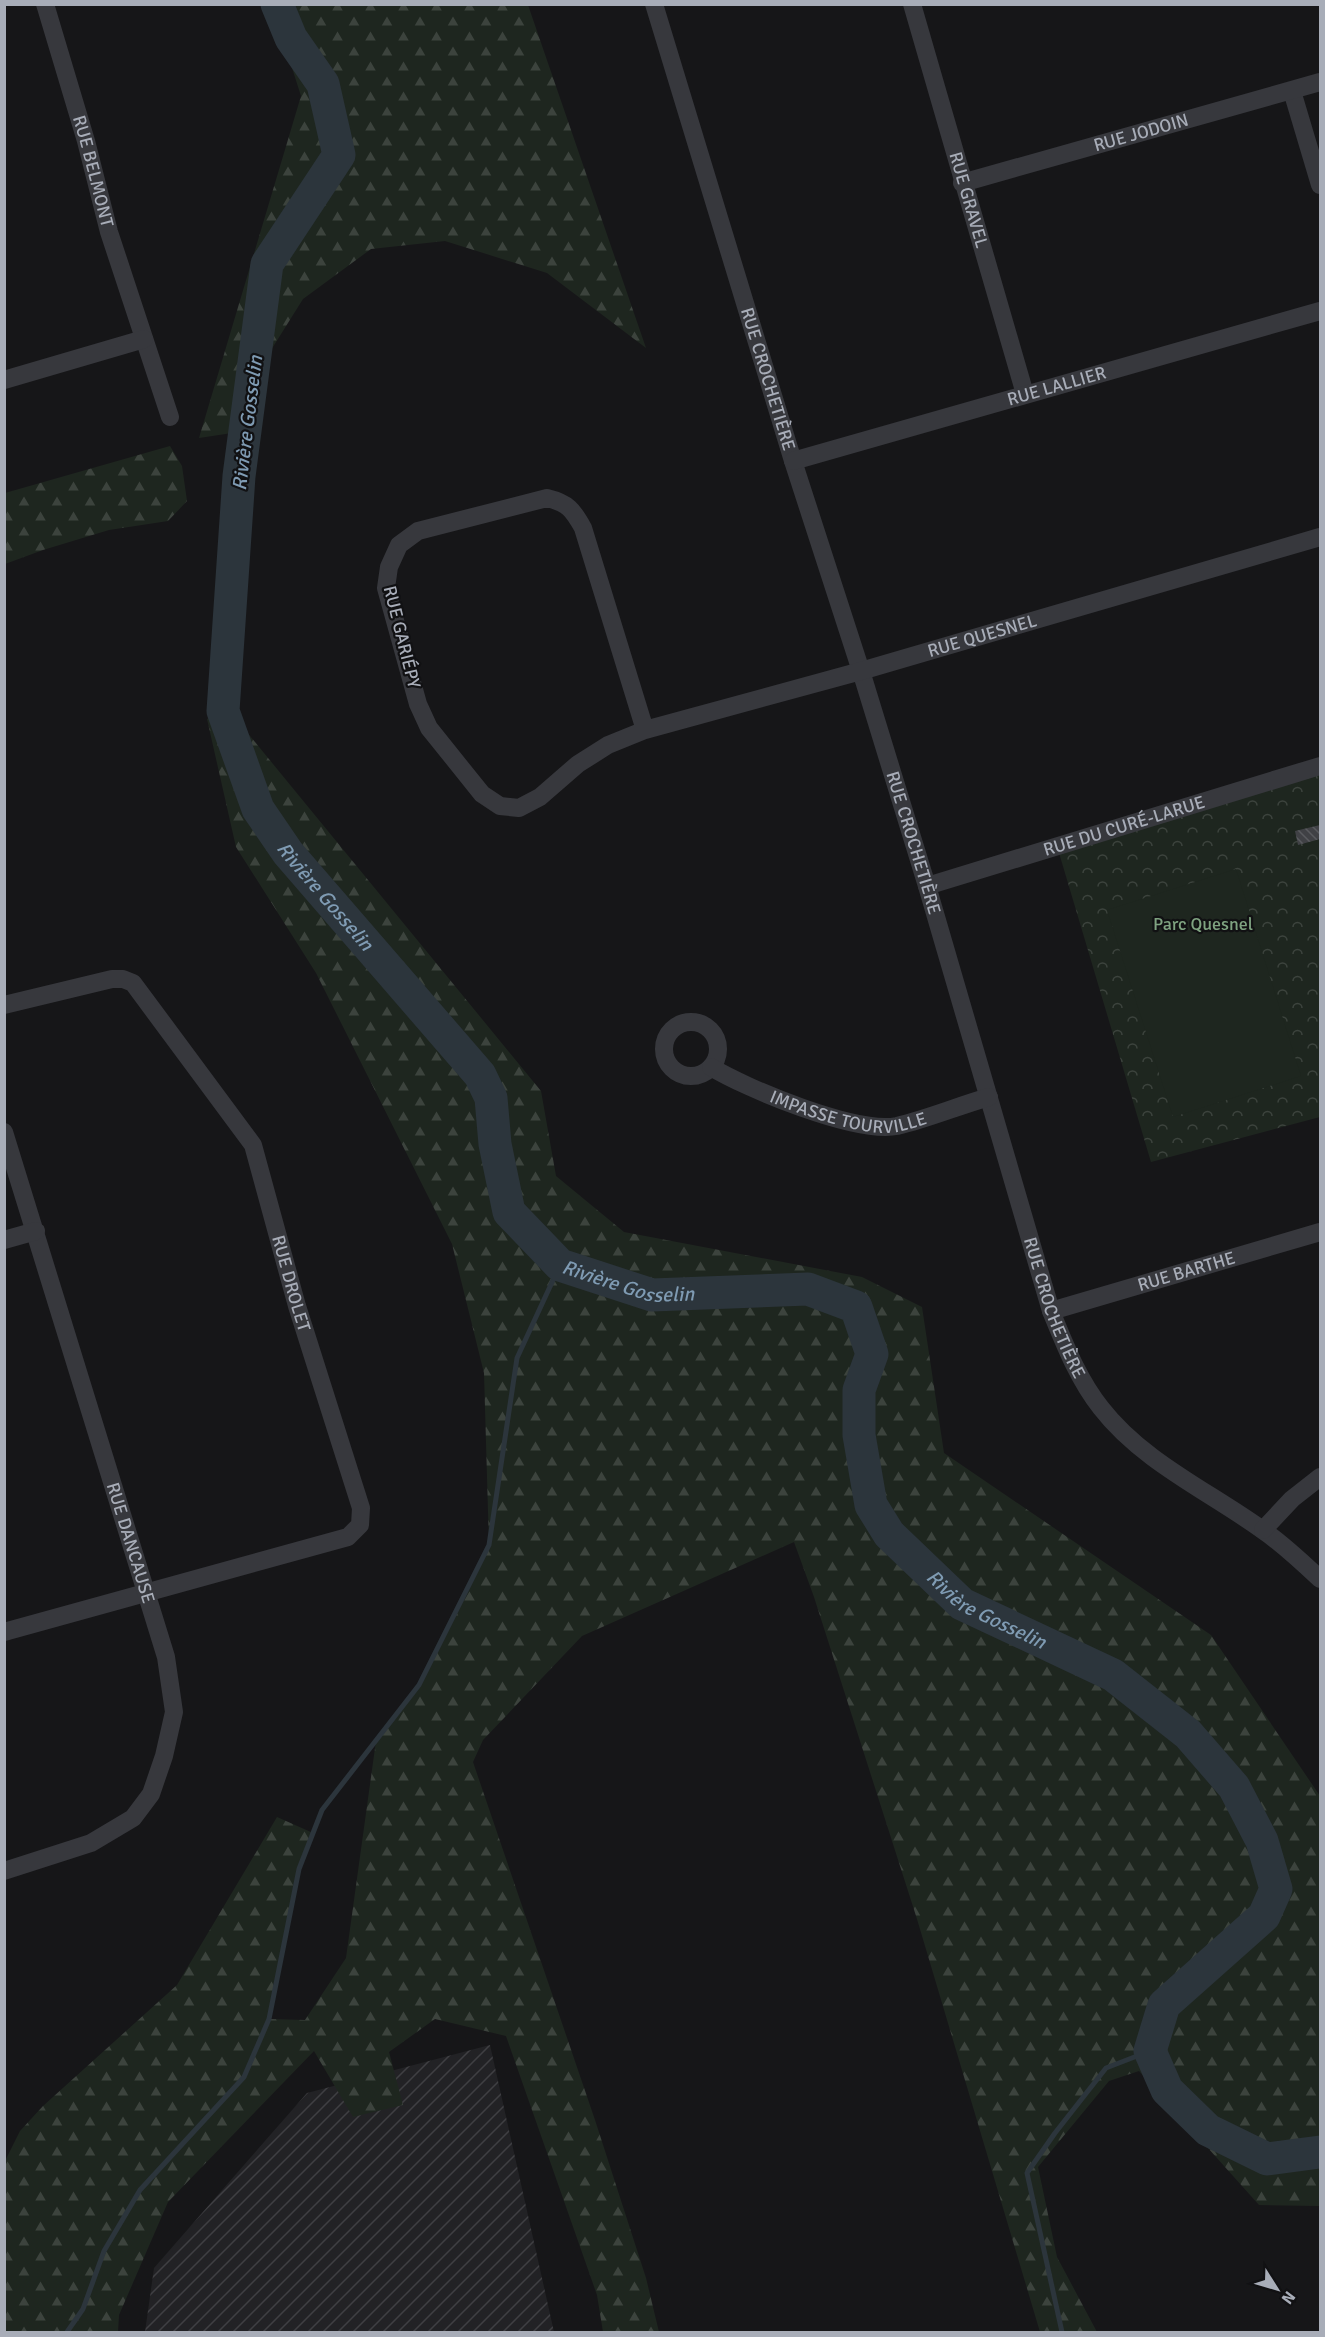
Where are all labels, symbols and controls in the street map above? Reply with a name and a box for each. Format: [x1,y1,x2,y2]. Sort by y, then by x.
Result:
street label: RUE JODOIN [1091,109,1191,156]
street label: RUE BELMONT [68,113,118,229]
street label: RUE GRAVEL [944,149,993,251]
street label: RUE CROCHETIÈRE [736,305,800,453]
water label: Rivière Gosselin [227,353,268,492]
street label: RUE LALLIER [1005,361,1109,410]
street label: RUE GARIÉPY [379,583,425,691]
street label: RUE QUESNEL [925,609,1039,662]
street label: RUE CROCHETIÈRE [881,768,946,917]
street label: RUE DU CURÉ-LARUE [1041,791,1207,861]
water label: Rivière Gosselin [271,837,380,957]
park label: Parc Quesnel [1153,913,1253,935]
street label: IMPASSE TOURVILLE [767,1086,929,1138]
street label: RUE DROLET [267,1233,315,1334]
street label: RUE CROCHETIÈRE [1019,1235,1090,1382]
street label: RUE BARTHE [1135,1247,1238,1296]
water label: Rivière Gosselin [559,1255,696,1308]
street label: RUE DANCAUSE [102,1480,160,1606]
water label: Rivière Gosselin [921,1565,1051,1655]
north arrow [1247,2259,1307,2319]
text: N [1277,2287,1300,2308]

